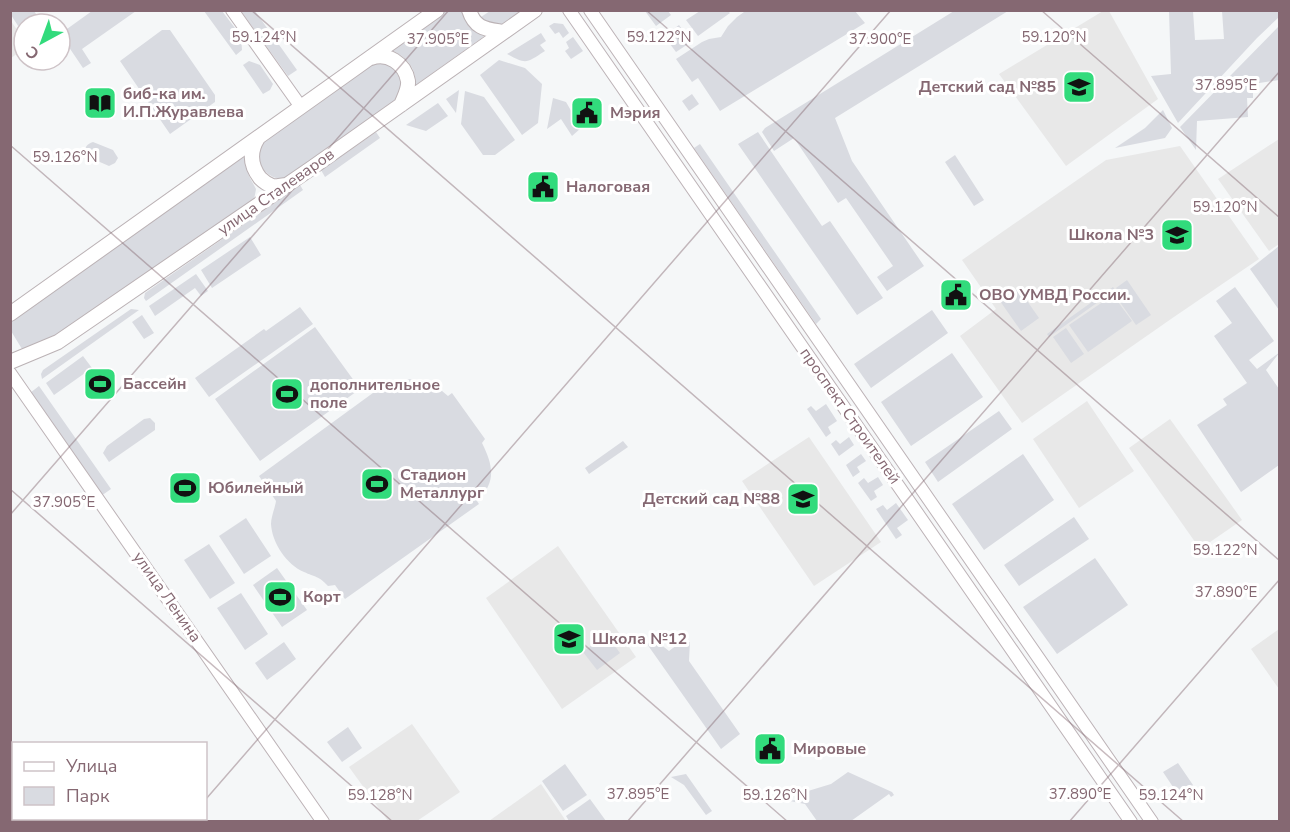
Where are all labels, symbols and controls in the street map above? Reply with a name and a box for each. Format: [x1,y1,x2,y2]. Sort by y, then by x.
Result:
north arrow [12,12,72,72]
text: 59.124°N [231,27,297,47]
text: 59.122°N [626,27,692,47]
text: 59.120°N [1021,27,1087,47]
text: 37.905°E [407,29,469,49]
text: 37.900°E [849,29,911,49]
text: С [21,41,44,64]
school or university icon: Детский сад №85 [1061,69,1097,105]
text: 37.895°E [1195,75,1257,95]
place label: Детский сад №85 [919,76,1056,98]
place label: биб-ка им. И.П.Журавлева [123,83,244,123]
library icon: биб-ка им. И.П.Журавлева [82,85,118,121]
public building icon: Мэрия [569,95,605,131]
place label: Мэрия [610,102,661,124]
street label: улица Сталеваров [213,143,339,241]
text: 59.126°N [32,147,98,167]
public building icon: Налоговая [525,169,561,205]
place label: Налоговая [566,176,650,198]
text: 59.120°N [1192,197,1258,217]
school or university icon: Школа №3 [1159,217,1195,253]
place label: Школа №3 [1069,224,1154,246]
public building icon: ОВО УМВД России. [938,277,974,313]
place label: ОВО УМВД России. [979,284,1131,306]
street label: проспект Строителей [795,343,905,489]
sports icon: Бассейн [82,366,118,402]
place label: Бассейн [123,373,187,395]
place label: дополнительное поле [310,374,440,414]
sports icon: дополнительное поле [269,376,305,412]
place label: Стадион Металлург [400,464,485,504]
sports icon: Стадион Металлург [359,466,395,502]
sports icon: Юбилейный [167,470,203,506]
place label: Юбилейный [208,477,304,499]
school or university icon: Детский сад №88 [785,481,821,517]
place label: Детский сад №88 [643,488,780,510]
text: 37.905°E [33,492,95,512]
text: 59.122°N [1192,540,1258,560]
street label: улица Ленина [128,547,206,647]
sports icon: Корт [262,579,298,615]
text: 37.890°E [1195,582,1257,602]
place label: Корт [303,586,341,608]
school or university icon: Школа №12 [551,621,587,657]
place label: Школа №12 [592,628,687,650]
public building icon: Мировые [752,731,788,767]
place label: Мировые [793,738,866,760]
legend [12,742,207,820]
text: Улица [65,754,117,778]
text: Парк [66,784,110,808]
text: 37.895°E [607,784,669,804]
text: 37.890°E [1049,784,1111,804]
text: 59.128°N [347,785,413,805]
text: 59.126°N [742,785,808,805]
text: 59.124°N [1138,785,1204,805]

